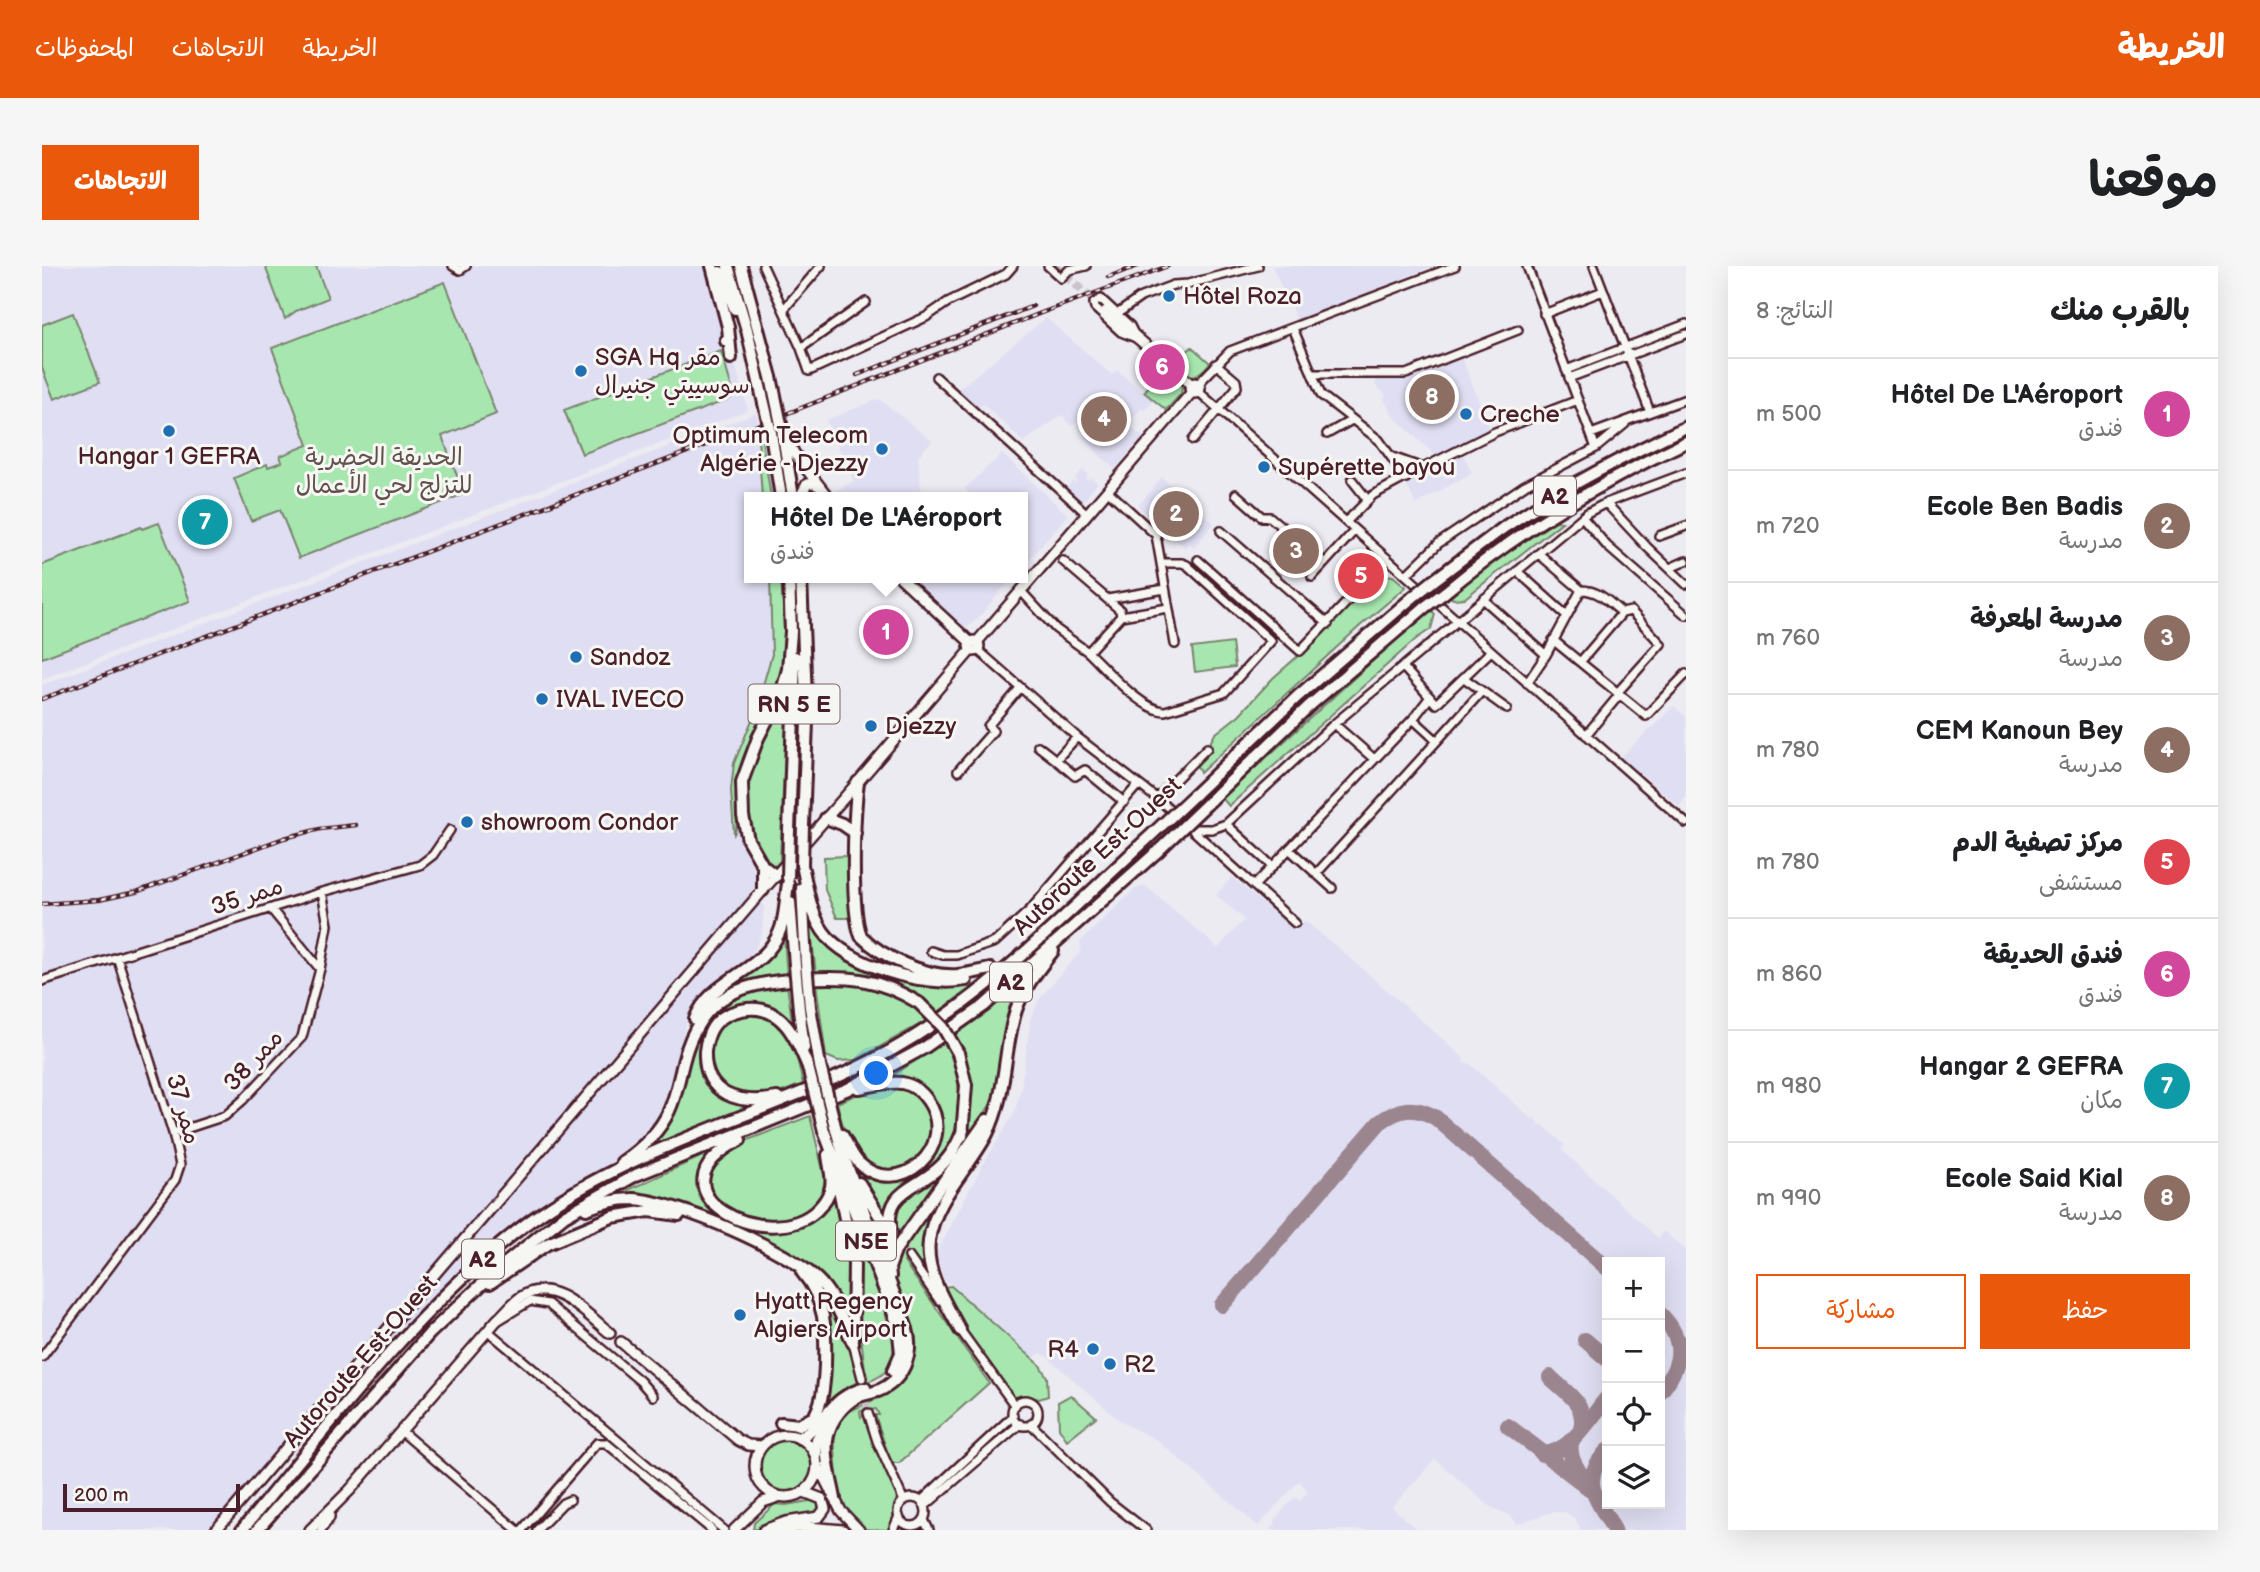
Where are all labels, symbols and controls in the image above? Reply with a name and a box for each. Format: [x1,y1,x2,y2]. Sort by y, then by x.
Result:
text: الخريطة [2118,28,2225,68]
text: المحفوظات [35,34,134,63]
text: الاتجاهات [172,34,265,63]
text: الخريطة [303,34,377,63]
button: الاتجاهات [42,145,199,220]
text: موقعنا [2088,152,2218,211]
place label: Hôtel Roza [1183,282,1302,311]
marker: Hôtel Roza [1161,288,1177,304]
text: بالقرب منك [2050,293,2190,329]
text: النتائج: 8 [1756,297,1833,325]
pin: 6 [1139,341,1185,393]
place label: SGA Hq مقر سوسييتي جنيرال [595,343,750,406]
marker: SGA Hq مقر سوسييتي جنيرال [573,363,589,379]
pin: 8 [1409,371,1455,423]
text: Hôtel De L'Aéroport [1891,380,2123,411]
pin: 4 [1081,393,1127,445]
place label: Creche [1480,400,1560,429]
text: 500 m [1756,400,1821,428]
text: 1 [2162,400,2172,428]
marker: Creche [1458,406,1474,422]
text: فندق [2078,415,2123,443]
place label: Optimum Telecom Algérie - Djezzy [673,421,868,478]
marker: Hangar 1 GEFRA [161,423,177,439]
marker: Optimum Telecom Algérie - Djezzy [874,441,890,457]
place label: Hangar 1 GEFRA [78,442,261,471]
park label: الحديقة الحضرية للتزلج لحي الأعمال [296,443,472,506]
place label: Supérette bayou [1278,453,1455,482]
marker: Supérette bayou [1256,459,1272,475]
road number: A2 [1534,476,1576,515]
pin: 2 [1153,488,1199,540]
popup [744,492,1028,583]
text: Ecole Ben Badis [1927,492,2123,523]
pin: 7 [182,496,228,548]
text: Hôtel De L'Aéroport [770,503,1002,534]
text: 720 m [1756,512,1820,540]
text: 2 [2160,512,2174,540]
pin: 3 [1273,525,1319,577]
text: مدرسة [2059,527,2123,555]
text: فندق [770,538,815,566]
pin: 5 [1338,550,1384,602]
text: مدرسة المعرفة [1970,604,2123,635]
pin: 1 [863,606,909,658]
text: 760 m [1756,624,1820,652]
text: 3 [2160,624,2174,652]
place label: Sandoz [590,643,671,672]
text: مدرسة [2059,645,2123,673]
marker: Sandoz [568,649,584,665]
road number: RN 5 E [748,684,840,724]
place label: IVAL IVECO [556,685,684,714]
marker: IVAL IVECO [534,691,550,707]
place label: Djezzy [885,712,956,741]
text: CEM Kanoun Bey [1916,716,2123,747]
marker: Djezzy [863,718,879,734]
text: 780 m [1756,736,1819,764]
text: 4 [2160,736,2174,764]
text: مدرسة [2059,751,2123,779]
street label: Autoroute Est-Ouest [1007,771,1188,942]
place label: showroom Condor [481,808,678,837]
marker: showroom Condor [459,814,475,830]
text: مركز تصفية الدم [1952,828,2123,859]
text: 780 m [1756,848,1819,876]
text: 5 [2160,848,2174,876]
text: مستشفى [2039,869,2123,897]
street label: ممر 35 [208,871,287,922]
text: فندق الحديقة [1983,940,2123,971]
text: 860 m [1756,960,1822,988]
text: 6 [2160,960,2174,988]
road number: A2 [990,962,1032,1002]
text: فندق [2078,981,2123,1009]
street label: ممر 38 [217,1023,289,1097]
text: Hangar 2 GEFRA [1919,1052,2123,1083]
your location [859,1056,893,1090]
street label: ممر 37 [160,1071,207,1148]
text: 980 m [1756,1072,1821,1100]
text: 7 [2161,1072,2173,1100]
text: مكان [2080,1087,2123,1115]
text: Ecole Said Kial [1945,1164,2123,1195]
text: 990 m [1756,1184,1821,1212]
text: 8 [2160,1184,2174,1212]
text: مدرسة [2059,1199,2123,1227]
road number: N5E [836,1222,896,1260]
road number: A2 [462,1240,504,1278]
map controls [1602,1257,1665,1509]
button: + [1602,1257,1665,1320]
street label: Autoroute Est-Ouest [277,1269,444,1454]
button: مشاركة [1756,1274,1966,1349]
button: حفظ [1980,1274,2190,1349]
place label: Hyatt Regency Algiers Airport [754,1287,913,1344]
marker: Hyatt Regency Algiers Airport [732,1307,748,1323]
button: − [1602,1320,1665,1383]
place label: R4 [1047,1335,1079,1364]
marker: R4 [1085,1341,1101,1357]
place label: R2 [1124,1350,1155,1379]
marker: R2 [1102,1356,1118,1372]
button: locate [1602,1383,1665,1446]
button: layers [1602,1446,1665,1509]
scale bar [63,1481,240,1513]
text: 200 m [74,1484,128,1507]

